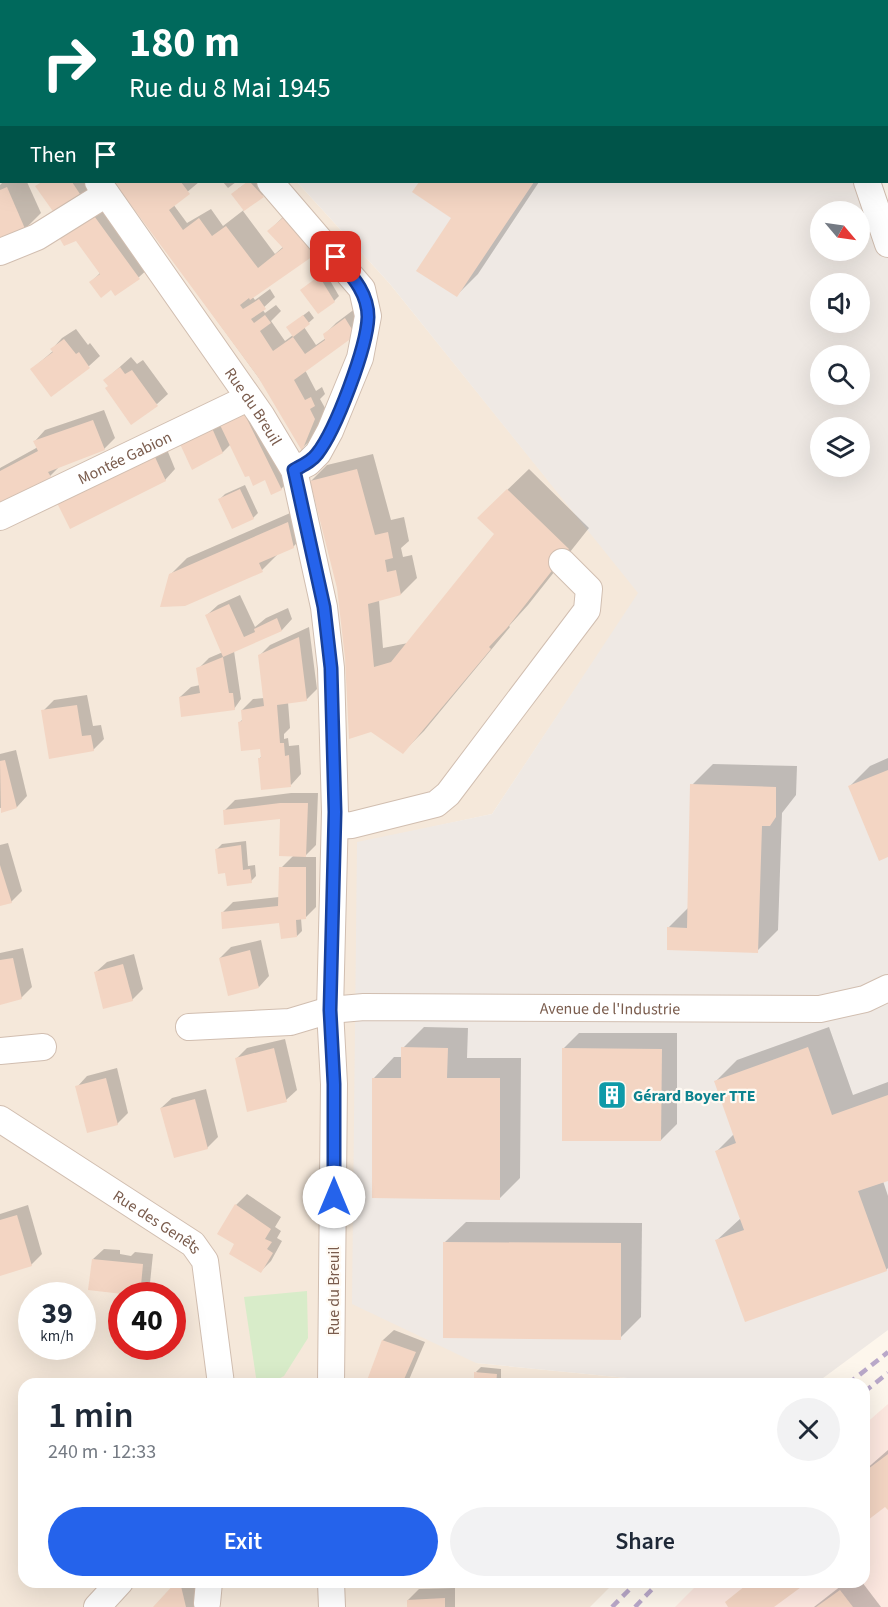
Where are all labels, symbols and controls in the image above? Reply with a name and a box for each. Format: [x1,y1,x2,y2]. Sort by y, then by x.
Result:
text: 180 m [129,13,240,73]
icon: right [30,24,108,102]
text: Rue du 8 Mai 1945 [129,69,331,108]
icon: arrive [89,138,122,171]
text: Then [30,139,77,171]
north arrow [810,201,870,261]
map controls [810,201,870,477]
pin [310,231,361,282]
icon: arrive [319,240,352,273]
button: sound [810,273,870,333]
button: search [810,345,870,405]
street label: Rue du Breuil [219,363,287,450]
button: layers [810,417,870,477]
street label: Montée Gabion [74,426,175,490]
street label: Avenue de l'Industrie [540,998,680,1020]
building icon: Gérard Boyer TTE [596,1079,628,1111]
place label: Gérard Boyer TTE [633,1085,755,1107]
position arrow [302,1165,366,1229]
street label: Rue des Genêts [108,1185,207,1259]
street label: Rue du Breuil [323,1246,345,1336]
speed limit sign: 40 [108,1282,186,1360]
text: 39 [41,1292,73,1335]
text: km/h [40,1326,74,1347]
text: 1 min [48,1390,134,1441]
button: close [777,1398,840,1461]
text: 240 m · 12:33 [48,1438,156,1466]
button: Exit [48,1507,438,1576]
button: Share [450,1507,840,1576]

